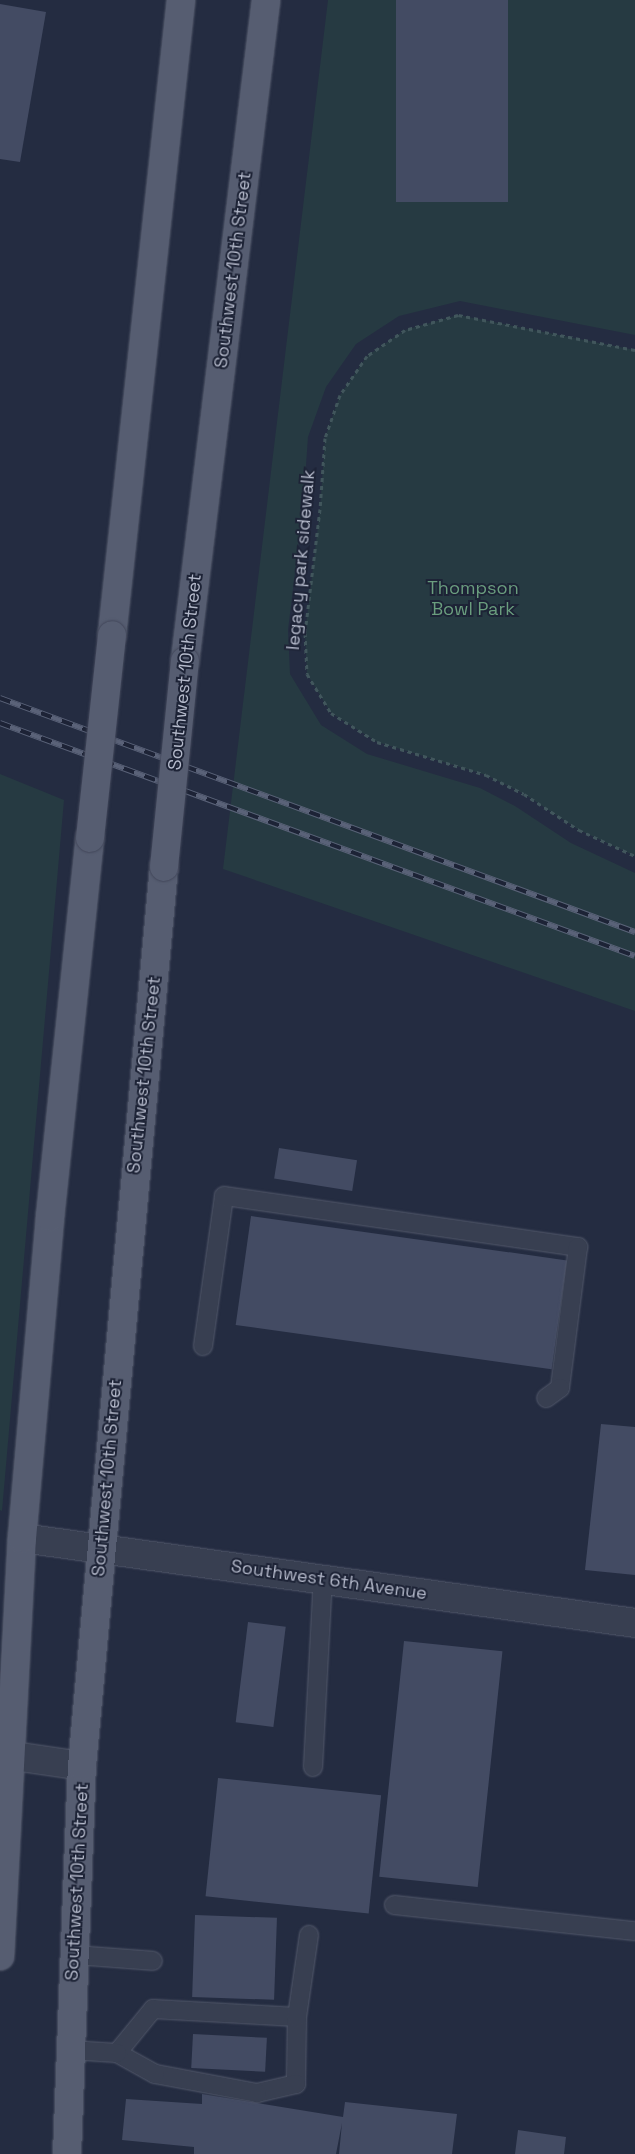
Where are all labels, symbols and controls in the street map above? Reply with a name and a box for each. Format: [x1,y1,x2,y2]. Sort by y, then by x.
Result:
street label: Southwest 10th Street [210,171,256,369]
street label: legacy park sidewalk [282,469,320,651]
street label: Southwest 10th Street [164,573,206,771]
park label: Thompson Bowl Park [427,578,519,620]
street label: Southwest 10th Street [123,976,165,1174]
street label: Southwest 10th Street [88,1379,126,1577]
street label: Southwest 6th Avenue [229,1556,429,1604]
street label: Southwest 10th Street [61,1783,93,1981]

